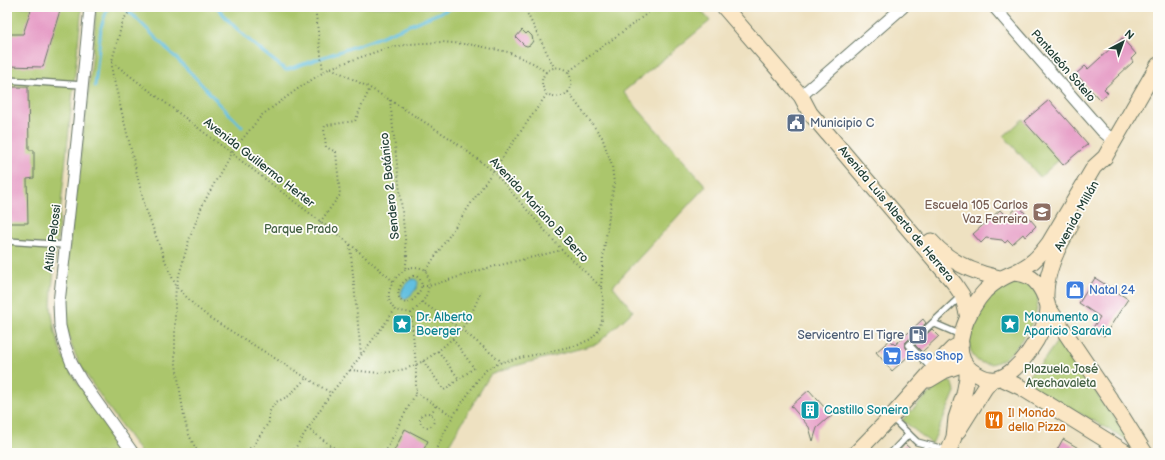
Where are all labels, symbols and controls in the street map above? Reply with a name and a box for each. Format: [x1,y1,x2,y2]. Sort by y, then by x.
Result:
north arrow [1103,22,1143,62]
street label: Pantaleón Sotelo [1028,27,1099,105]
text: N [1122,27,1137,42]
public building icon: Municipio C [785,112,807,134]
street label: Avenida Guillermo Herter [201,115,318,211]
place label: Municipio C [810,116,875,131]
street label: Sendero 2 Botánico [377,132,403,240]
street label: Avenida Luis Alberto de Herrera [835,143,958,285]
street label: Avenida Mariano B. Berro [486,154,592,266]
street label: Avenida Millán [1051,178,1103,254]
place label: Escuela 105 Carlos Vaz Ferreira [925,198,1028,227]
school or university icon: Escuela 105 Carlos Vaz Ferreira [1031,201,1053,223]
street label: Atilio Pelossi [41,203,65,272]
park label: Parque Prado [264,222,338,237]
shop icon: Natal 24 [1064,279,1086,301]
place label: Natal 24 [1089,283,1136,298]
place label: Dr. Alberto Boerger [416,310,473,339]
place label: Monumento a Aparicio Saravia [1024,310,1112,339]
place icon: Dr. Alberto Boerger [391,313,413,335]
place icon: Monumento a Aparicio Saravia [999,313,1021,335]
fuel station icon: Servicentro El Tigre [907,324,929,346]
place label: Servicentro El Tigre [797,328,904,343]
supermarket icon: Esso Shop [881,345,903,367]
place label: Esso Shop [906,349,963,364]
park label: Plazuela José Arechavaleta [1024,362,1098,391]
building icon: Castillo Soneira [799,399,821,421]
place label: Castillo Soneira [824,403,909,418]
place label: Il Mondo della Pizza [1008,406,1066,435]
restaurant icon: Il Mondo della Pizza [983,409,1005,431]

